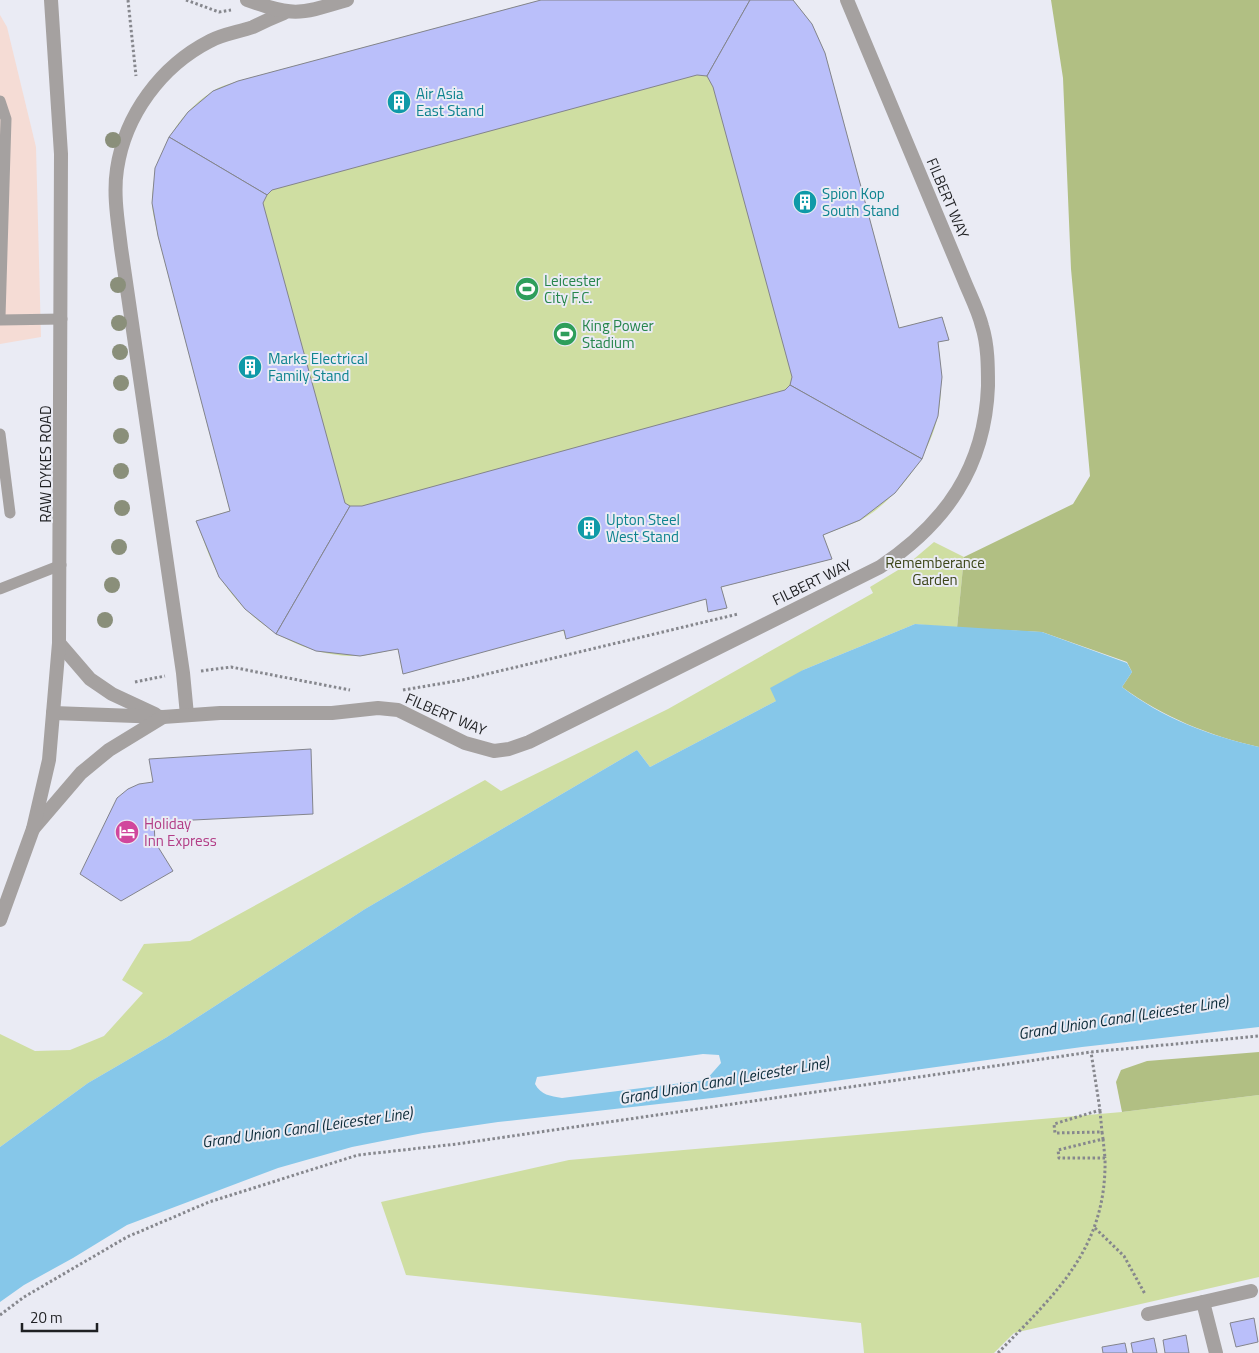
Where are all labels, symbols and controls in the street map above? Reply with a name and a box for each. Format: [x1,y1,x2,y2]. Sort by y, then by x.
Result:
place label: Air Asia East Stand [416,82,484,122]
building icon: Air Asia East Stand [386,89,412,115]
street label: FILBERT WAY [921,154,975,242]
place label: Spion Kop South Stand [822,182,899,222]
building icon: Spion Kop South Stand [792,189,818,215]
place label: Leicester City F.C. [544,269,601,309]
sports icon: Leicester City F.C. [514,276,540,302]
place label: King Power Stadium [582,314,654,354]
sports icon: King Power Stadium [552,321,578,347]
place label: Marks Electrical Family Stand [268,347,368,387]
building icon: Marks Electrical Family Stand [237,354,263,380]
street label: RAW DYKES ROAD [34,405,57,523]
place label: Upton Steel West Stand [606,508,680,548]
building icon: Upton Steel West Stand [576,515,602,541]
park label: Rememberance Garden [885,551,985,591]
street label: FILBERT WAY [768,553,856,611]
street label: FILBERT WAY [402,687,490,741]
place label: Holiday Inn Express [144,812,217,852]
hotel icon: Holiday Inn Express [114,819,140,845]
water label: Grand Union Canal (Leicester Line) [1016,988,1231,1045]
water label: Grand Union Canal (Leicester Line) [617,1050,832,1110]
water label: Grand Union Canal (Leicester Line) [200,1100,415,1154]
scale bar [22,1300,98,1332]
text: 20 m [30,1306,63,1329]

